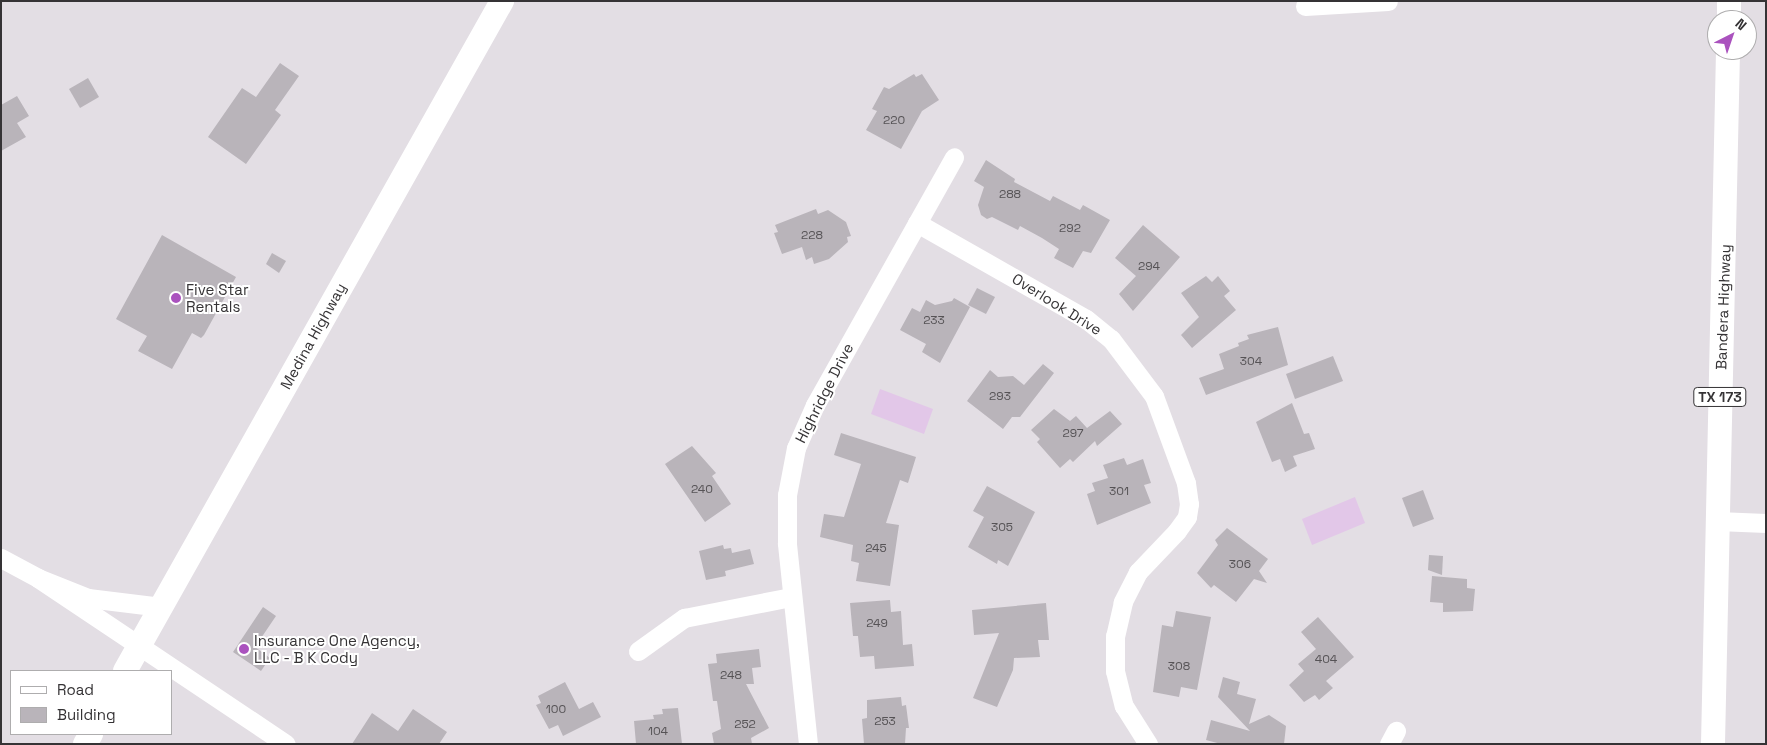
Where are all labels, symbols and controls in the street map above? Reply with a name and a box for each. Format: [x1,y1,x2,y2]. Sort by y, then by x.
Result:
north arrow [1707,10,1757,60]
text: N [1732,15,1751,34]
house number: 220 [883,114,905,128]
house number: 288 [999,188,1021,202]
house number: 292 [1059,222,1081,236]
house number: 228 [801,229,823,243]
street label: Bandera Highway [1712,244,1734,370]
house number: 294 [1138,260,1160,274]
street label: Overlook Drive [1009,269,1105,339]
place label: Five Star Rentals [186,280,249,315]
street label: Medina Highway [276,280,350,392]
marker: Five Star Rentals [170,292,182,304]
house number: 233 [923,314,945,328]
street label: Highridge Drive [791,340,857,446]
house number: 304 [1240,355,1262,369]
road number: TX 173 [1692,386,1748,408]
house number: 293 [989,390,1011,404]
house number: 297 [1062,427,1084,441]
house number: 240 [691,483,713,497]
house number: 301 [1109,485,1129,499]
house number: 305 [991,521,1013,535]
house number: 245 [865,542,887,556]
house number: 306 [1229,558,1251,572]
house number: 249 [866,617,888,631]
place label: Insurance One Agency, LLC - B K Cody [254,631,420,666]
marker: Insurance One Agency, LLC - B K Cody [238,643,250,655]
house number: 404 [1315,653,1337,667]
house number: 308 [1168,660,1190,674]
house number: 248 [720,669,742,683]
legend [10,670,172,735]
text: Road [57,680,94,699]
house number: 100 [546,703,566,717]
text: Building [57,705,116,724]
house number: 253 [874,715,896,729]
house number: 252 [734,718,756,732]
house number: 104 [648,725,668,739]

